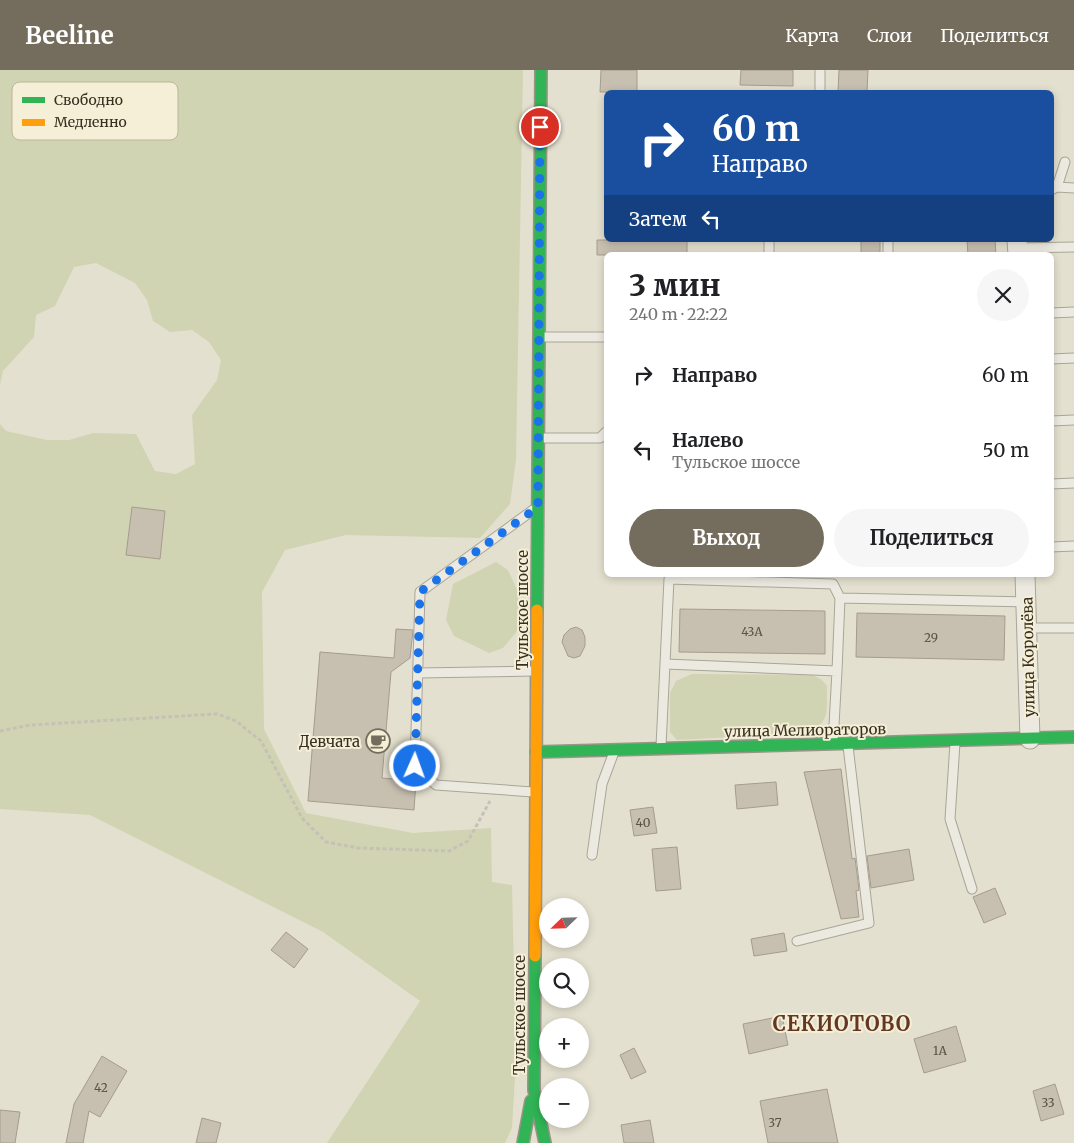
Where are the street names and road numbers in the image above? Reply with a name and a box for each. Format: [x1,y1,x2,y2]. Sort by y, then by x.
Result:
street label: Тульское шоссе [513,550,532,670]
street label: улица Королёва [1017,597,1039,717]
street label: улица Мелиораторов [724,719,886,741]
street label: Тульское шоссе [510,955,529,1075]

